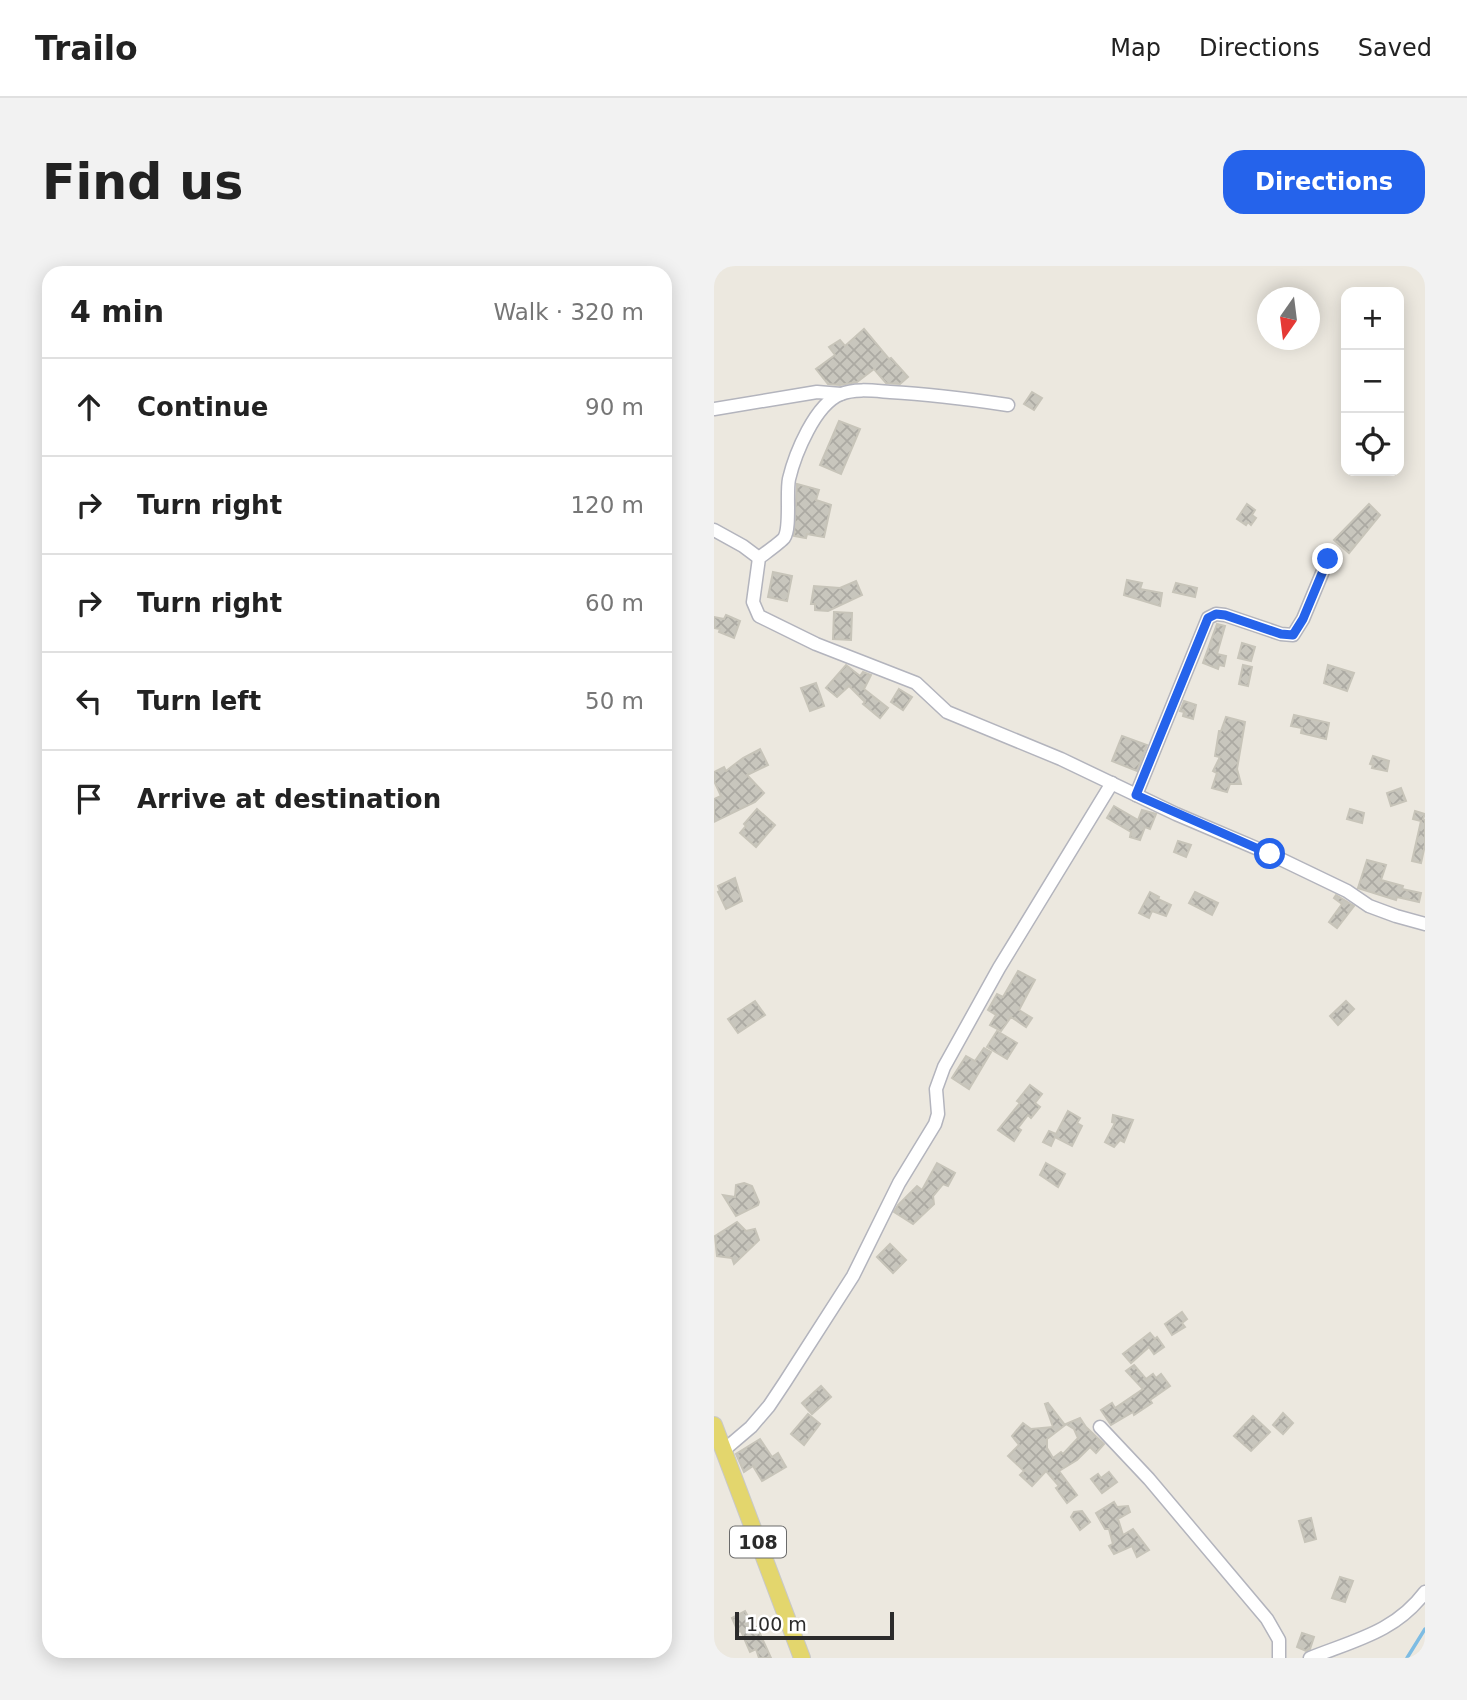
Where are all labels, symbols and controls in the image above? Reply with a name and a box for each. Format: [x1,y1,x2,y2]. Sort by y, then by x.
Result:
text: Trailo [35,29,138,68]
text: Map [1110,34,1161,62]
text: Directions [1199,34,1320,62]
text: Saved [1358,34,1432,62]
button: Directions [1223,150,1425,214]
text: Find us [42,154,243,211]
north arrow [1257,287,1320,350]
map controls [1341,287,1404,476]
button: + [1341,287,1404,350]
text: 4 min [70,294,164,329]
text: Walk · 320 m [493,299,644,325]
button: − [1341,350,1404,413]
icon: ahead [70,388,108,426]
text: Continue [137,392,268,422]
text: 90 m [585,394,644,420]
button: locate [1341,413,1404,476]
icon: right [70,486,108,524]
text: Turn right [137,490,282,520]
text: 120 m [570,492,644,518]
route end [1312,543,1343,574]
icon: right [70,584,108,622]
text: Turn right [137,588,282,618]
text: 60 m [585,590,644,616]
icon: left [70,682,108,720]
text: Turn left [137,686,261,716]
text: 50 m [585,688,644,714]
icon: arrive [70,780,108,818]
text: Arrive at destination [137,784,441,814]
route start [1254,838,1285,869]
road number: 108 [730,1526,786,1558]
scale bar [735,1609,894,1641]
text: 100 m [746,1613,807,1635]

